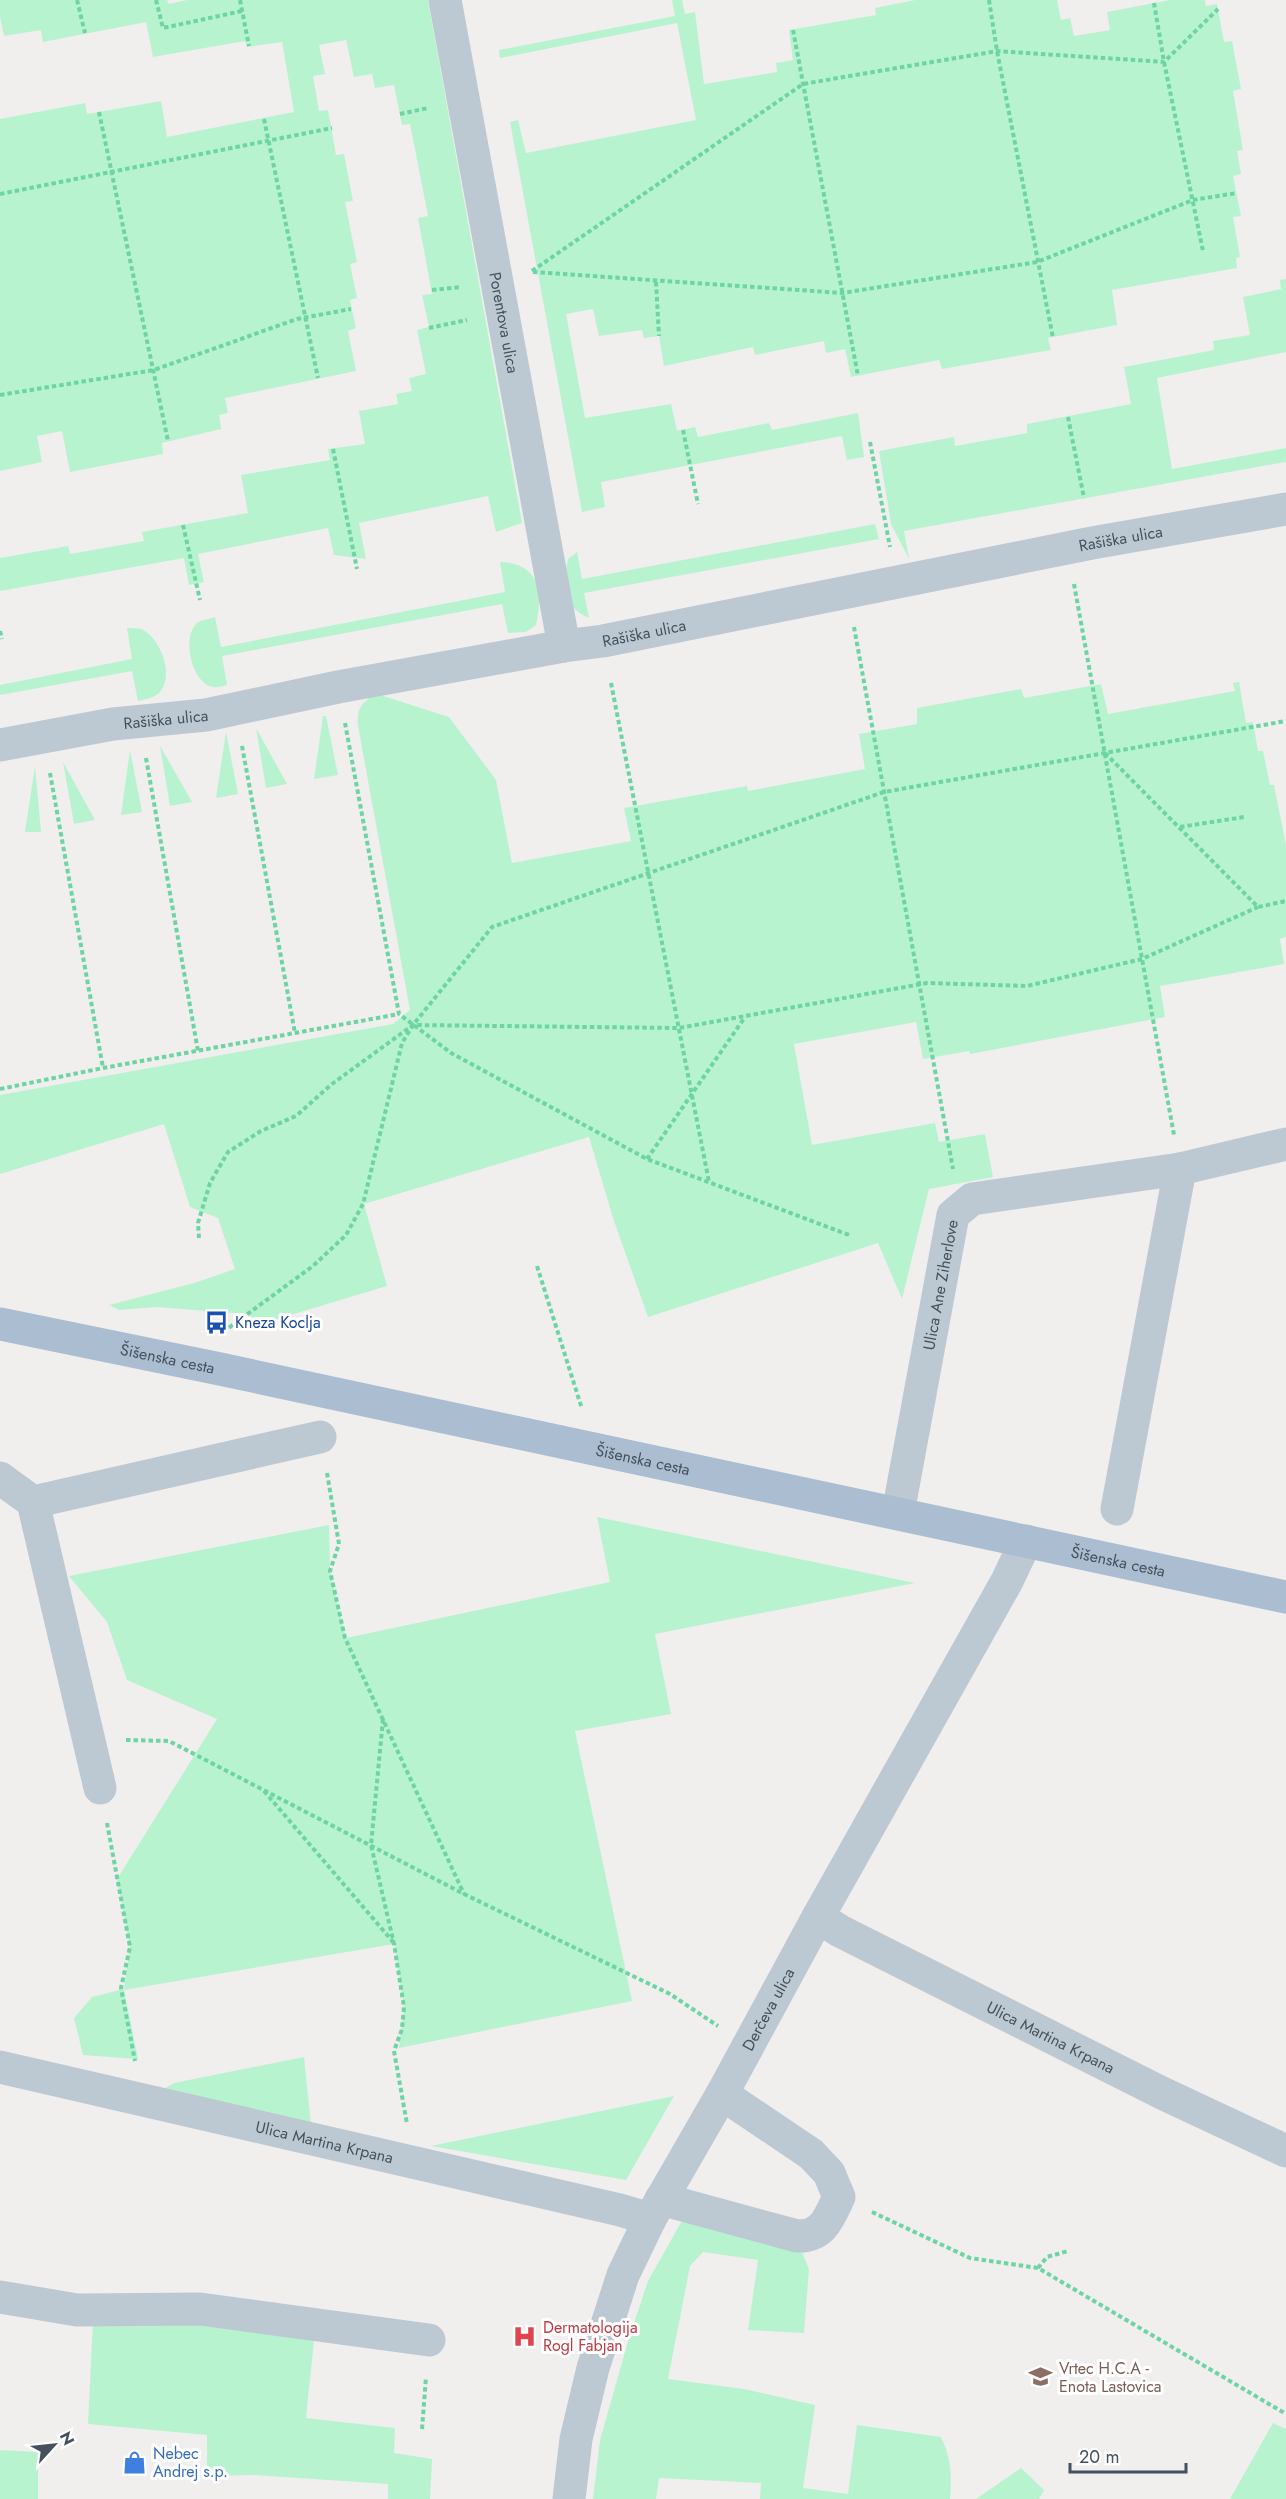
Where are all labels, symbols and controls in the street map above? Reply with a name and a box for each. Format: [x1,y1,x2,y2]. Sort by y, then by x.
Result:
street label: Porentova ulica [484,270,525,375]
street label: Rašiška ulica [1076,519,1164,557]
street label: Rašiška ulica [600,613,688,652]
street label: Rašiška ulica [122,703,209,734]
street label: Ulica Ane Ziherlove [917,1218,963,1352]
bus stop icon: Kneza Koclja [204,1309,230,1335]
place label: Kneza Koclja [235,1311,321,1334]
street label: Šišenska cesta [118,1337,217,1379]
street label: Šišenska cesta [594,1438,692,1481]
street label: Šišenska cesta [1069,1540,1167,1582]
street label: Derčeva ulica [736,1964,800,2055]
street label: Ulica Martina Krpana [983,1995,1119,2079]
street label: Ulica Martina Krpana [253,2115,396,2169]
place label: Dermatologija Rogl Fabjan [543,2316,638,2357]
hospital icon: Dermatologija Rogl Fabjan [512,2323,538,2349]
place label: Vrtec H.C.A - Enota Lastovica [1059,2357,1162,2398]
school or university icon: Vrtec H.C.A - Enota Lastovica [1028,2364,1054,2390]
north arrow [24,2415,84,2475]
text: N [54,2428,80,2449]
scale bar [1070,2436,1186,2474]
place label: Nebec Andrej s.p. [153,2442,228,2483]
text: 20 m [1079,2444,1119,2470]
shop icon: Nebec Andrej s.p. [122,2449,148,2475]

